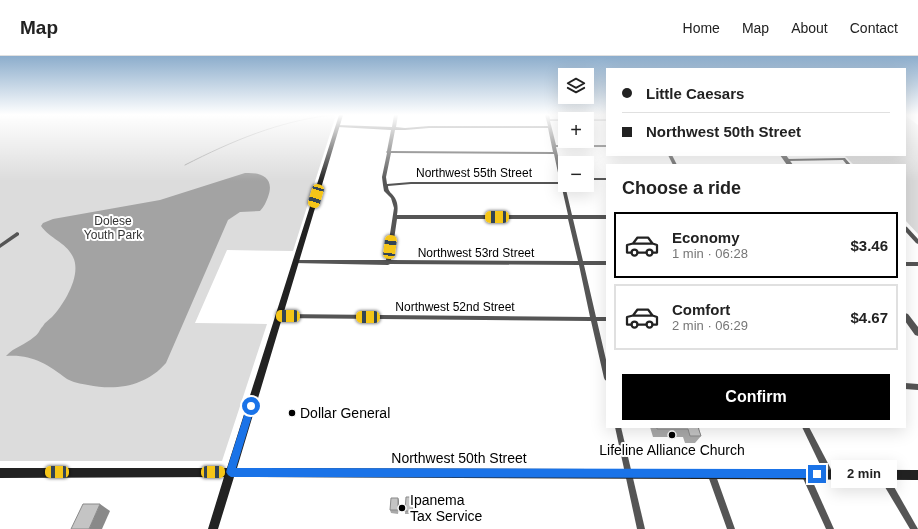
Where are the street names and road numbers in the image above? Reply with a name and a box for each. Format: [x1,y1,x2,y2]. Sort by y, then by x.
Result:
street label: Northwest 55th Street [416,166,533,180]
street label: Northwest 53rd Street [418,246,535,260]
street label: Northwest 52nd Street [395,300,515,314]
street label: Northwest 50th Street [391,450,527,466]

